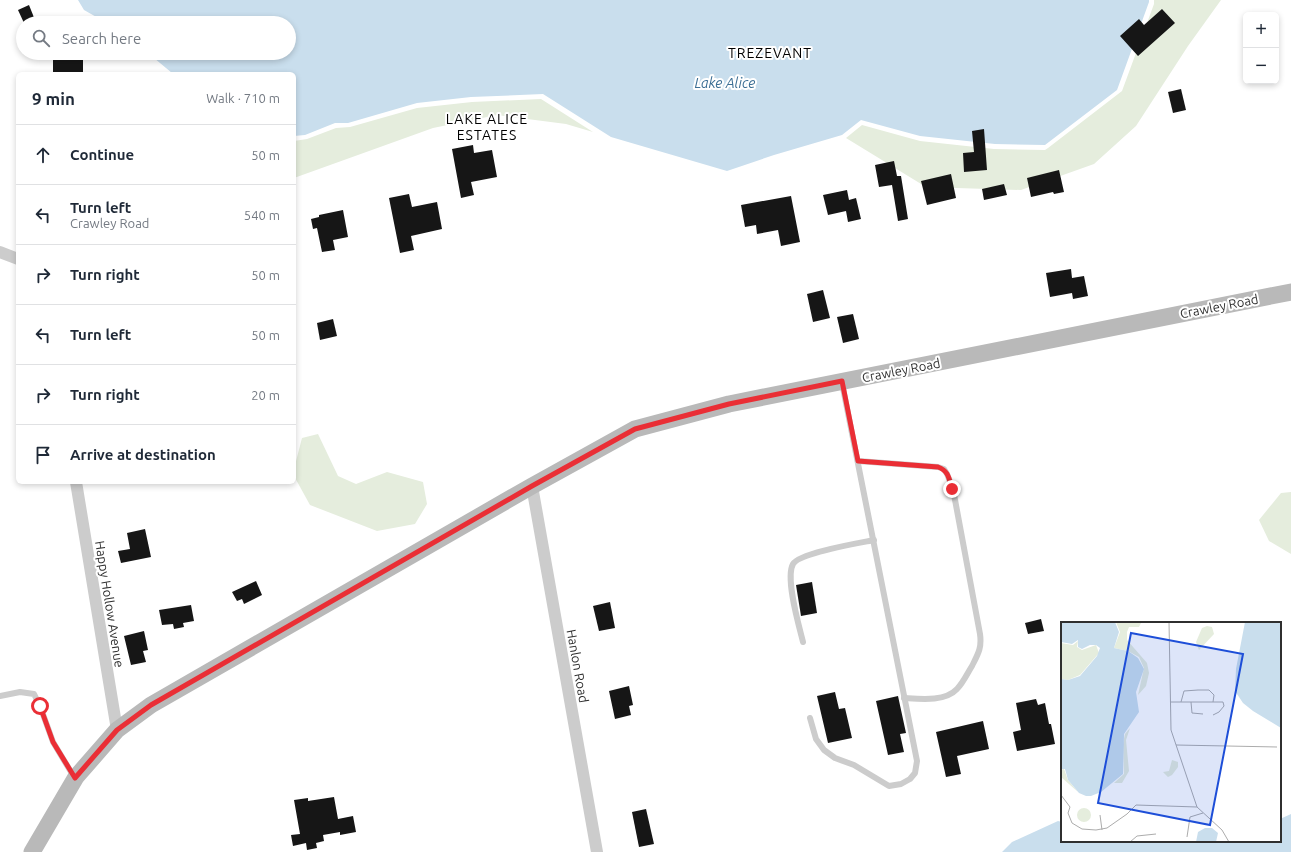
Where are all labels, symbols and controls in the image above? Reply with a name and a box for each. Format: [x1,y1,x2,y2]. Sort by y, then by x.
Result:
map controls [1243,12,1279,84]
button: + [1243,12,1279,48]
search box [16,16,296,60]
icon: search [30,27,52,49]
text: Search here [62,30,141,47]
district label: TREZEVANT [728,45,812,61]
button: − [1243,48,1279,84]
water label: Lake Alice [695,75,755,91]
text: 9 min [32,89,75,108]
text: Walk · 710 m [206,91,280,105]
district label: LAKE ALICE ESTATES [446,111,528,143]
icon: ahead [32,144,54,166]
text: Continue [70,146,134,163]
text: 50 m [251,148,280,162]
text: Turn left [70,199,131,216]
icon: left [32,204,54,226]
text: 540 m [244,208,280,222]
text: Crawley Road [70,216,149,230]
icon: right [32,264,54,286]
text: Turn right [70,266,140,283]
text: 50 m [251,268,280,282]
street label: Crawley Road [1179,292,1259,320]
icon: left [32,324,54,346]
text: Turn left [70,326,131,343]
text: 50 m [251,328,280,342]
street label: Crawley Road [861,356,941,384]
icon: right [32,384,54,406]
text: Turn right [70,386,140,403]
text: 20 m [251,388,280,402]
icon: arrive [32,444,54,466]
text: Arrive at destination [70,446,216,463]
route end [943,480,961,498]
street label: Happy Hollow Avenue [93,540,127,668]
inset map [1061,622,1281,842]
street label: Hanlon Road [565,628,591,704]
route start [31,697,49,715]

